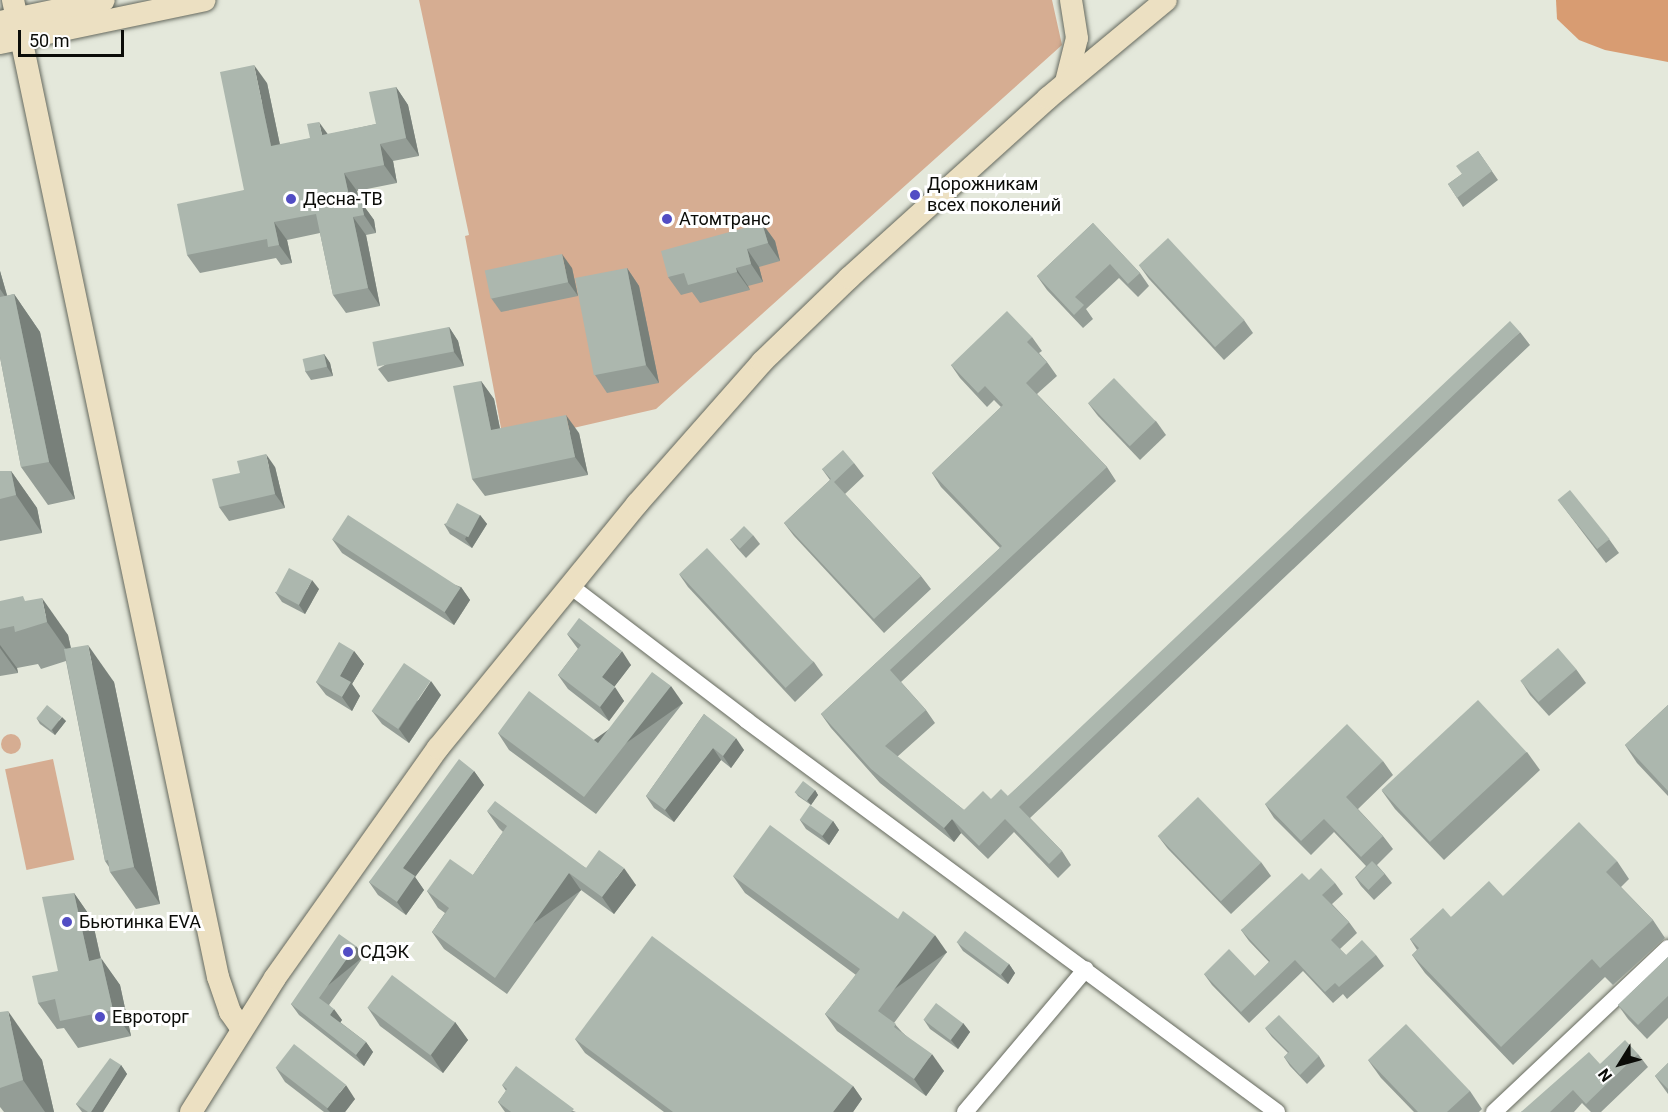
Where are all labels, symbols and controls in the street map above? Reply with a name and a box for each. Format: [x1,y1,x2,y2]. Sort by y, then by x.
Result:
scale bar [21,18,128,56]
text: 50 m [29,30,69,51]
place label: Дорожникам всех поколений [927,174,1061,216]
place label: Десна-ТВ [303,188,383,210]
marker: Дорожникам всех поколений [908,188,922,202]
marker: Десна-ТВ [284,192,298,206]
place label: Атомтранс [679,208,771,230]
marker: Атомтранс [660,212,674,226]
place label: Бьютинка EVA [79,911,201,933]
marker: Бьютинка EVA [60,915,74,929]
place label: СДЭК [360,941,409,963]
marker: СДЭК [341,945,355,959]
place label: Евроторг [112,1006,189,1028]
marker: Евроторг [93,1010,107,1024]
north arrow [1590,1034,1650,1094]
text: N [1594,1065,1616,1085]

